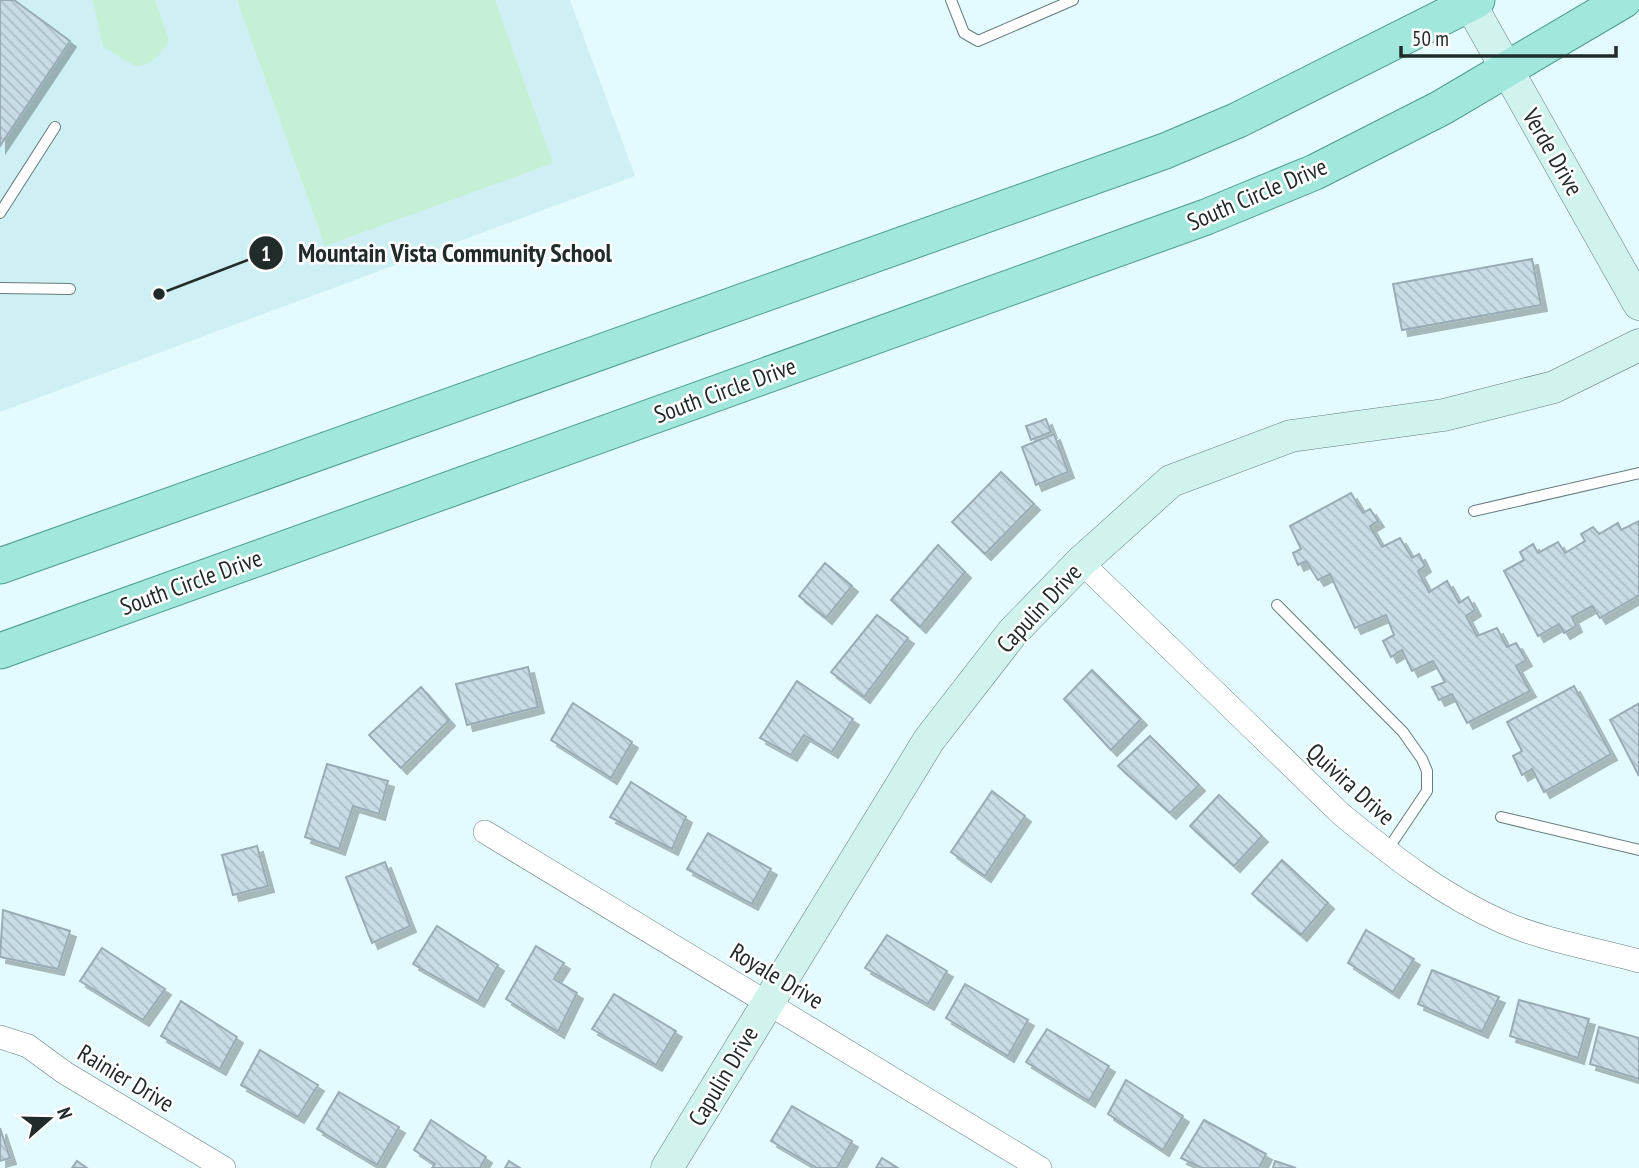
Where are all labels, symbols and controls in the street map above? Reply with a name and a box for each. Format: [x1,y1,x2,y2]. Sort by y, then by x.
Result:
scale bar [1401,14,1616,58]
text: 50 m [1412,25,1449,52]
street label: Verde Drive [1515,102,1590,201]
street label: South Circle Drive [1182,151,1332,237]
callout: Mountain Vista Community School [248,230,627,277]
text: Mountain Vista Community School [298,236,613,269]
text: 1 [261,240,271,267]
street label: South Circle Drive [650,350,800,430]
street label: South Circle Drive [116,542,266,622]
street label: Capulin Drive [990,557,1088,659]
street label: Quivira Drive [1300,736,1402,832]
street label: Royale Drive [725,936,829,1016]
street label: Capulin Drive [681,1020,765,1132]
street label: Rainier Drive [72,1037,180,1119]
north arrow [14,1084,84,1154]
text: N [52,1104,78,1122]

